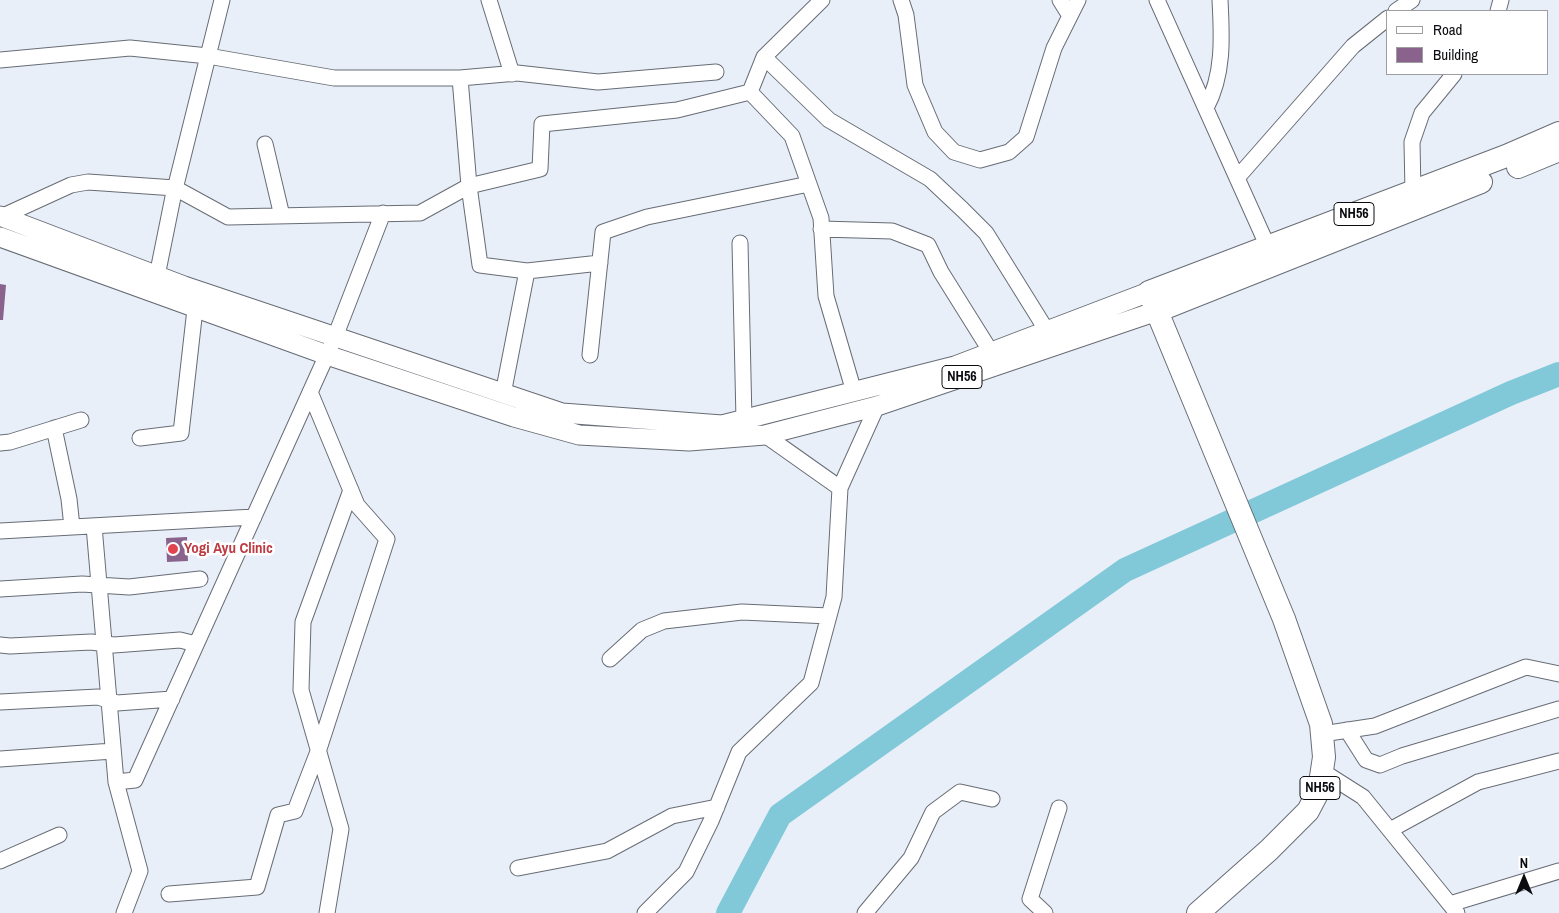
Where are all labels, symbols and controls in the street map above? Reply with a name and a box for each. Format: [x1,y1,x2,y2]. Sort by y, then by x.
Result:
legend [1386,10,1549,75]
text: Road [1433,19,1462,40]
text: Building [1433,44,1478,65]
road number: NH56 [1334,202,1374,225]
road number: NH56 [942,366,982,388]
place label: Yogi Ayu Clinic [184,540,273,558]
marker: Yogi Ayu Clinic [166,542,180,556]
road number: NH56 [1300,776,1340,800]
north arrow [1499,853,1549,903]
text: N [1520,854,1528,872]

